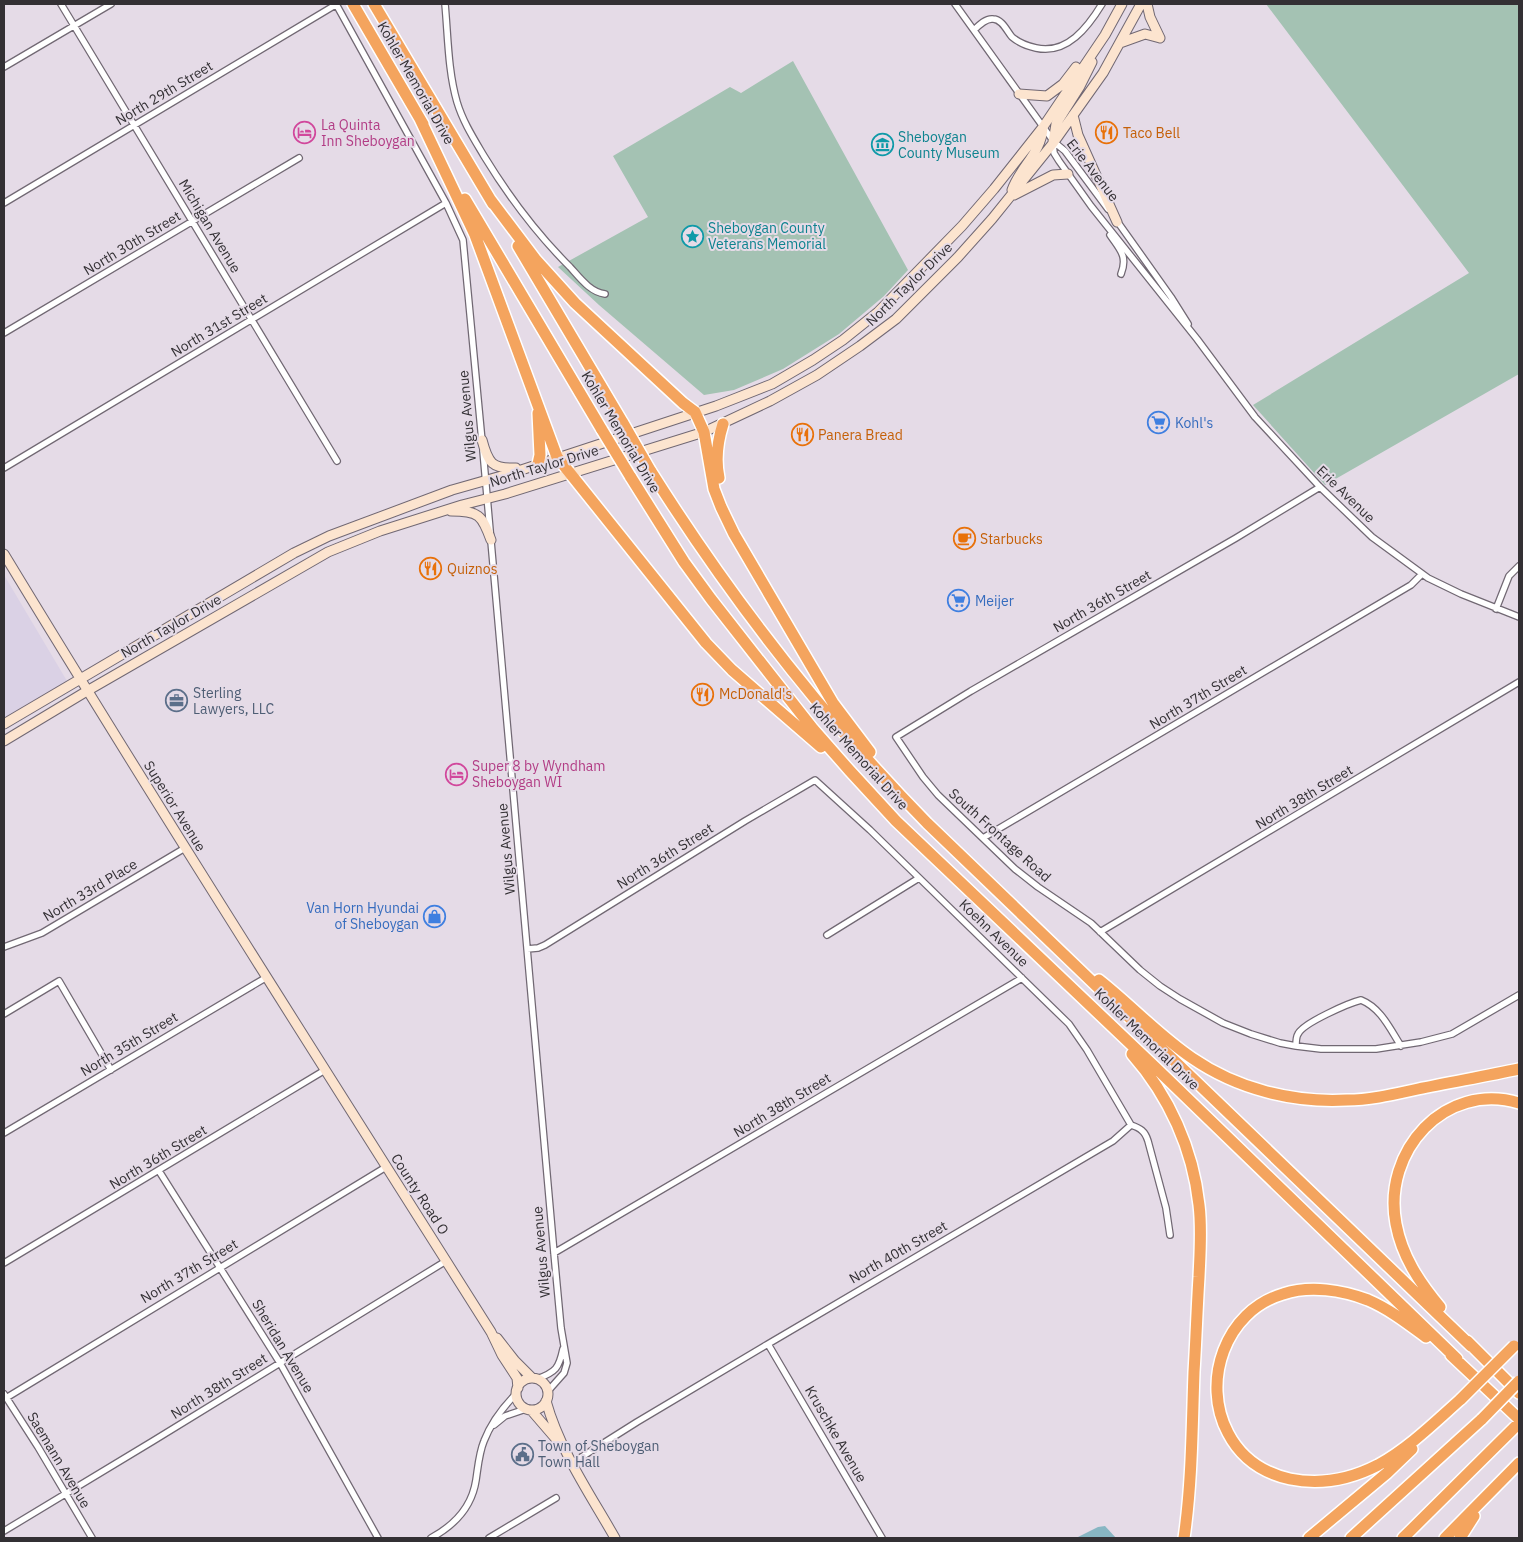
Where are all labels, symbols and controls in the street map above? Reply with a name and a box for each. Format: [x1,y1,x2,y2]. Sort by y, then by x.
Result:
street label: Kohler Memorial Drive [373,18,459,148]
street label: North 29th Street [112,57,216,129]
place label: La Quinta Inn Sheboygan [321,116,415,150]
hotel icon: La Quinta Inn Sheboygan [293,121,317,145]
restaurant icon: Taco Bell [1095,121,1119,145]
place label: Taco Bell [1123,124,1180,142]
place label: Sheboygan County Museum [898,128,1000,162]
museum icon: Sheboygan County Museum [870,133,894,157]
street label: Erie Avenue [1063,135,1123,205]
street label: Michigan Avenue [175,176,245,276]
street label: North 30th Street [80,207,184,279]
place label: Sheboygan County Veterans Memorial [708,219,826,253]
place icon: Sheboygan County Veterans Memorial [680,224,704,248]
street label: North Taylor Drive [862,238,956,330]
street label: North 31st Street [168,289,271,361]
street label: Kohler Memorial Drive [577,368,665,497]
street label: Wilgus Avenue [454,369,480,463]
supermarket icon: Kohl's [1147,411,1171,435]
place label: Kohl's [1175,414,1214,432]
restaurant icon: Panera Bread [790,423,814,447]
place label: Panera Bread [818,426,903,444]
street label: North Taylor Drive [487,441,601,491]
street label: Erie Avenue [1313,462,1379,527]
cafe icon: Starbucks [952,527,976,551]
place label: Starbucks [980,530,1043,548]
restaurant icon: Quiznos [419,557,443,581]
place label: Quiznos [447,560,498,578]
street label: North 36th Street [1050,566,1154,636]
supermarket icon: Meijer [947,589,971,613]
street label: North Taylor Drive [118,590,225,662]
place label: Meijer [975,592,1014,610]
street label: North 37th Street [1146,661,1250,733]
restaurant icon: McDonald's [691,682,715,706]
place label: Sterling Lawyers, LLC [193,684,274,718]
place label: McDonald's [719,685,792,703]
office icon: Sterling Lawyers, LLC [165,689,189,713]
street label: Kohler Memorial Drive [806,698,912,814]
street label: Superior Avenue [140,757,210,855]
place label: Super 8 by Wyndham Sheboygan WI [472,757,606,791]
street label: North 38th Street [1252,761,1356,833]
hotel icon: Super 8 by Wyndham Sheboygan WI [444,762,468,786]
street label: South Frontage Road [945,784,1055,886]
street label: Wilgus Avenue [493,802,519,896]
street label: North 36th Street [613,819,717,893]
street label: North 33rd Place [40,855,141,925]
street label: Koehn Avenue [955,895,1033,971]
place label: Van Horn Hyundai of Sheboygan [306,899,419,933]
shop icon: Van Horn Hyundai of Sheboygan [423,904,447,928]
street label: Kohler Memorial Drive [1091,984,1204,1094]
street label: North 35th Street [77,1008,181,1080]
street label: North 38th Street [730,1069,834,1141]
street label: North 36th Street [106,1121,210,1193]
street label: County Road O [387,1150,453,1238]
street label: Wilgus Avenue [528,1205,554,1299]
street label: North 40th Street [846,1217,950,1287]
street label: North 37th Street [137,1235,241,1307]
street label: Sheridan Avenue [248,1296,318,1396]
street label: North 38th Street [167,1349,271,1423]
street label: Kruschke Avenue [801,1383,871,1486]
street label: Saemann Avenue [23,1409,95,1512]
place label: Town of Sheboygan Town Hall [538,1437,659,1471]
public building icon: Town of Sheboygan Town Hall [510,1442,534,1466]

